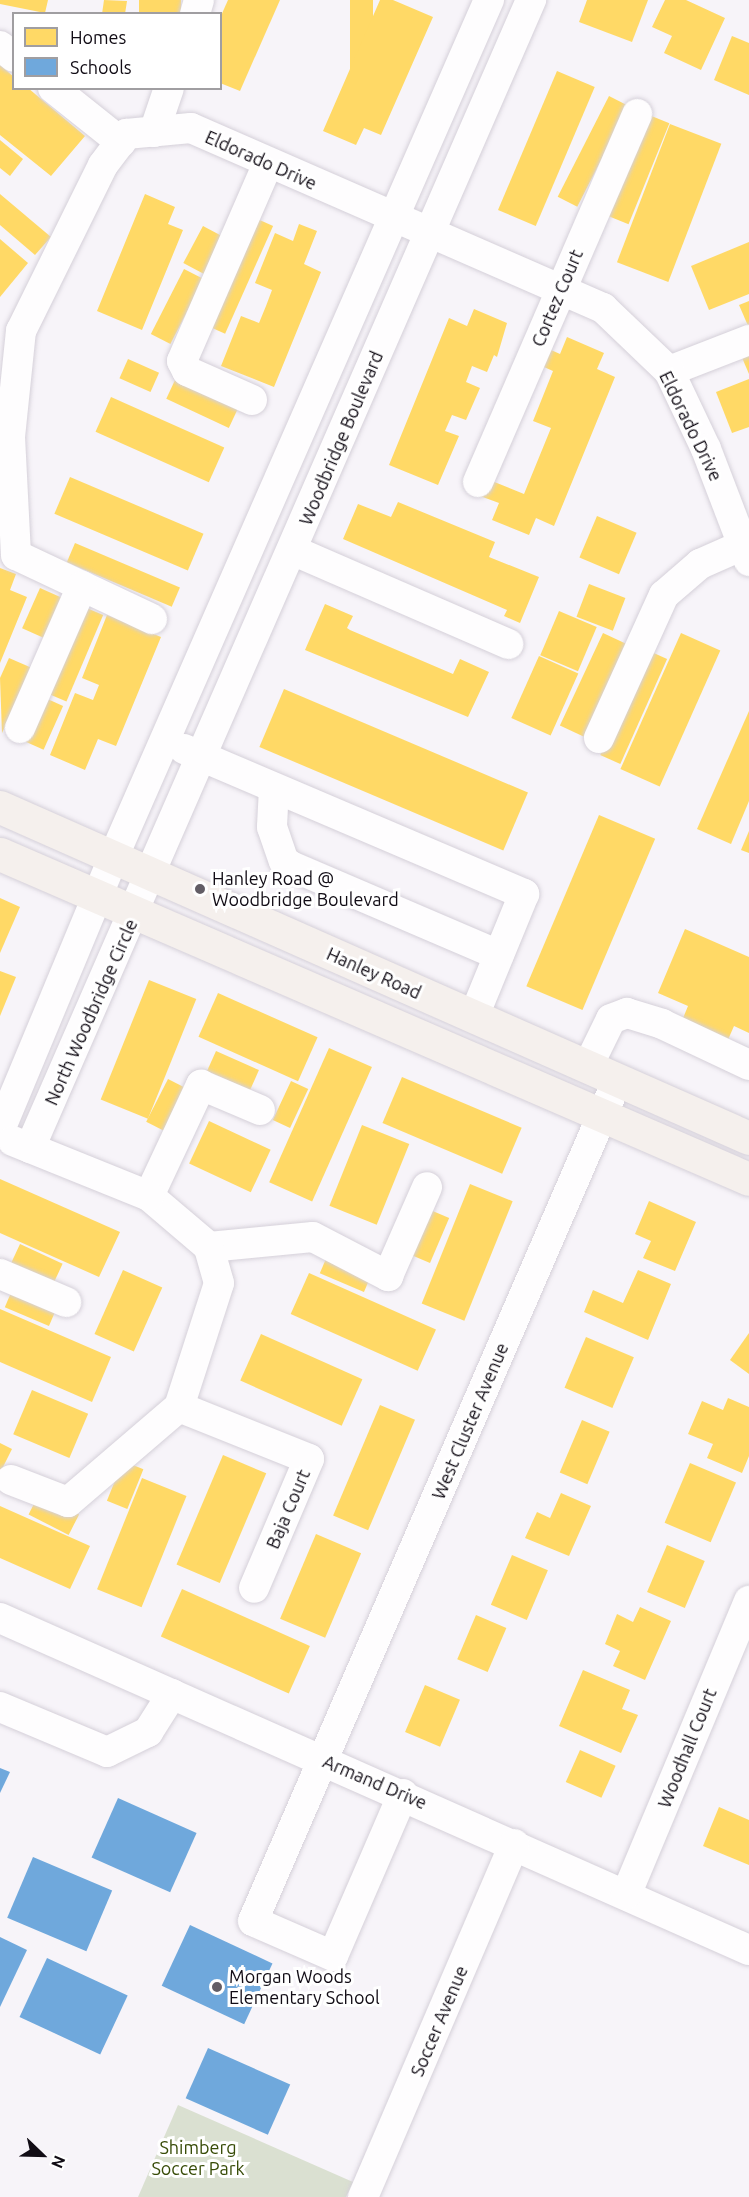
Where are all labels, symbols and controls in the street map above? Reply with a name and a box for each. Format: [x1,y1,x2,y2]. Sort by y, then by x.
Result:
legend [12,12,222,90]
text: Homes [70,27,126,47]
text: Schools [70,57,132,77]
street label: Eldorado Drive [202,126,320,194]
street label: Cortez Court [527,246,587,350]
street label: Woodbridge Boulevard [295,348,387,528]
street label: Eldorado Drive [655,367,727,485]
place label: Hanley Road @ Woodbridge Boulevard [212,868,399,910]
marker: Hanley Road @ Woodbridge Boulevard [193,882,207,896]
street label: North Woodbridge Circle [40,916,142,1108]
street label: Hanley Road [323,943,425,1003]
street label: West Cluster Avenue [427,1340,513,1502]
street label: Baja Court [262,1466,314,1552]
street label: Woodhall Court [653,1685,721,1811]
street label: Armand Drive [320,1750,430,1814]
street label: Soccer Avenue [406,1962,472,2080]
place label: Morgan Woods Elementary School [229,1966,380,2008]
marker: Morgan Woods Elementary School [210,1980,224,1994]
north arrow [12,2125,72,2185]
park label: Shimberg Soccer Park [151,2137,245,2180]
text: N [48,2153,69,2171]

